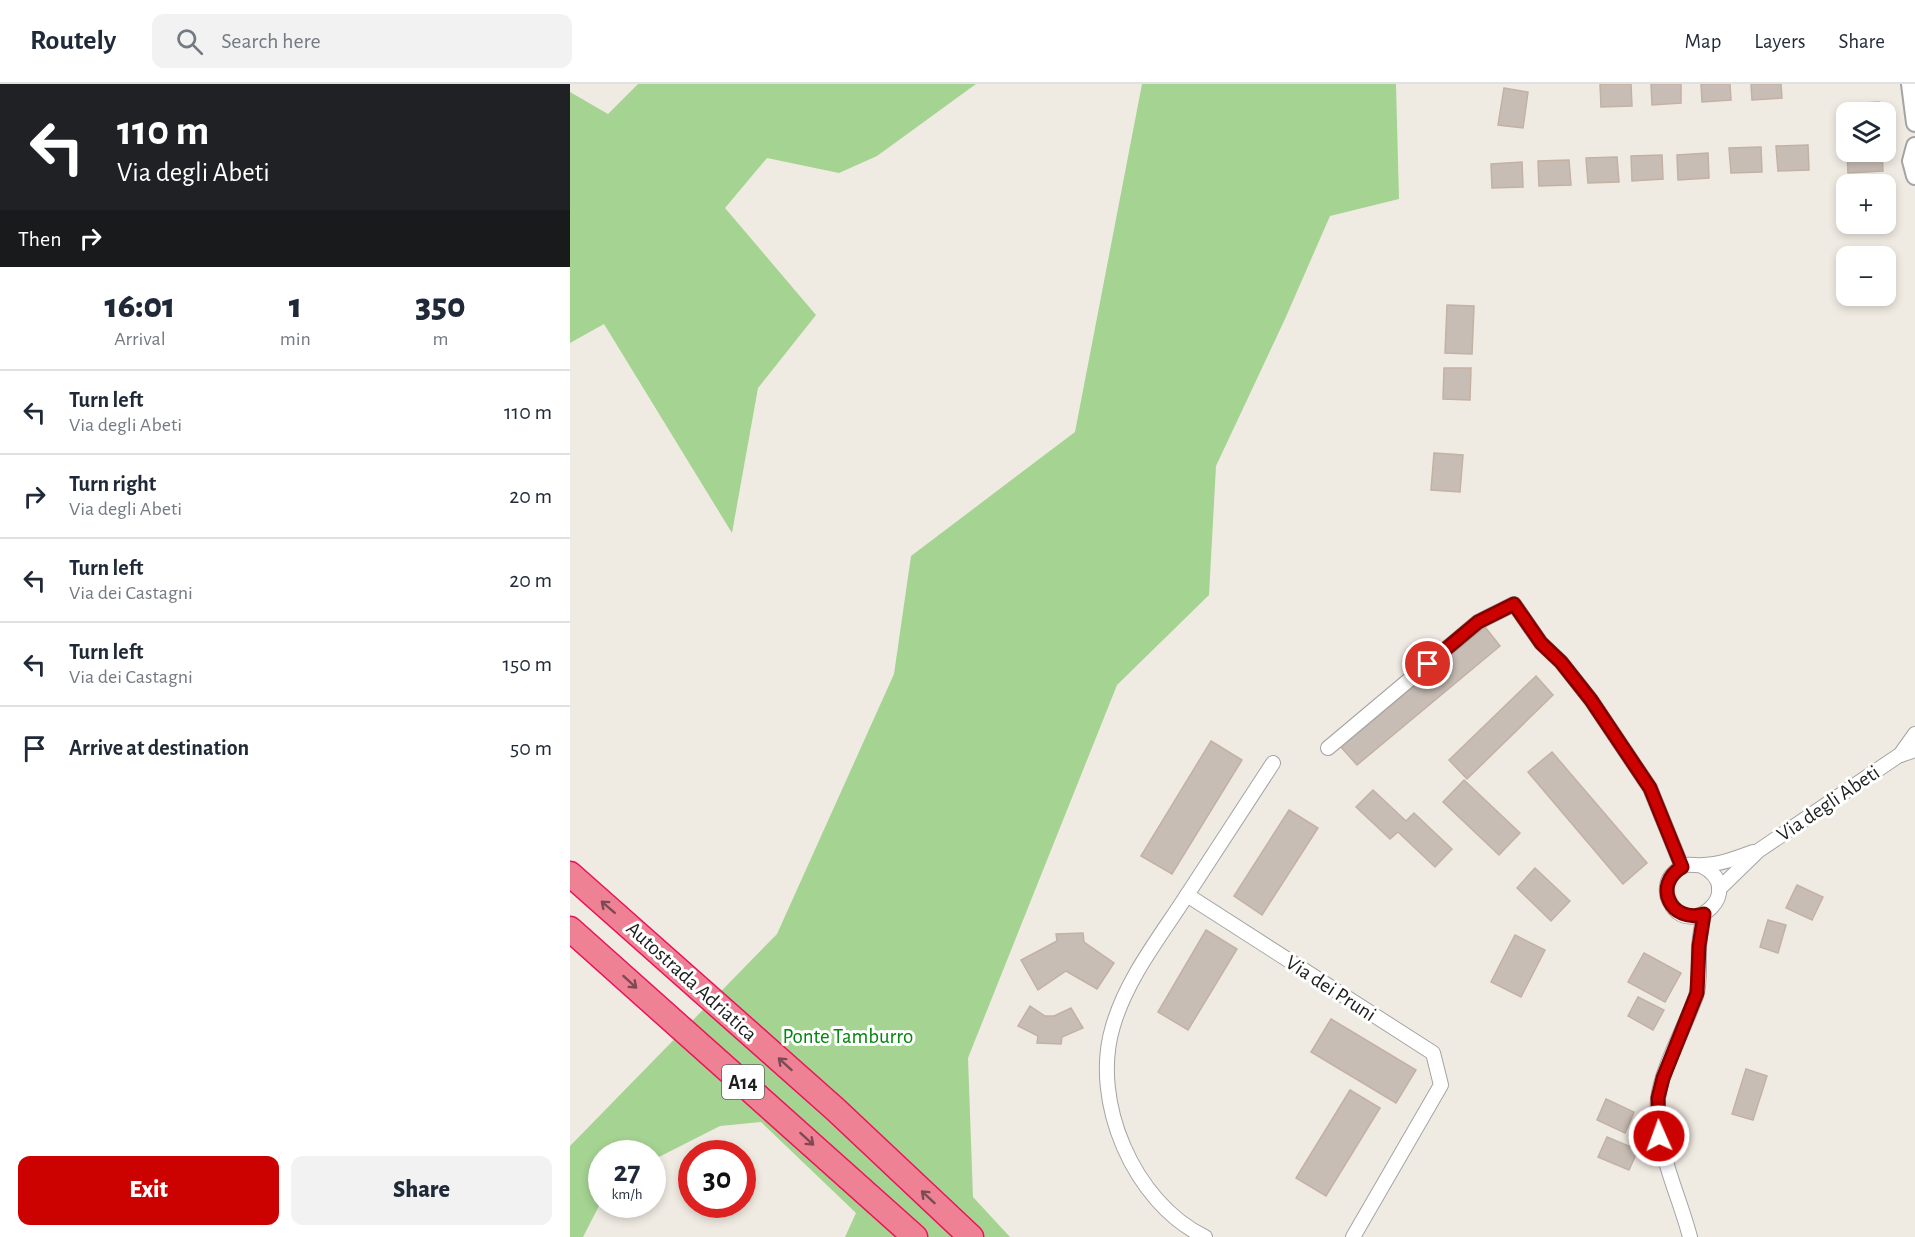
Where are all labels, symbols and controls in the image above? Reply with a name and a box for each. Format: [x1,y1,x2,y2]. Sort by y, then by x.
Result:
search box [152,14,572,68]
icon: search [173,25,206,58]
text: Routely [30,27,116,55]
text: Search here [221,30,321,52]
text: Map [1685,31,1721,52]
text: Layers [1754,31,1805,52]
text: Share [1838,31,1885,52]
map controls [1836,102,1896,306]
button: layers [1836,102,1896,162]
icon: left [18,108,96,186]
text: 110 m [117,110,209,152]
text: Via degli Abeti [117,159,270,186]
button: + [1836,174,1896,234]
icon: right [74,222,107,255]
text: Then [18,228,62,250]
button: − [1836,246,1896,306]
text: 16:01 [104,288,175,324]
text: 1 [289,288,302,324]
text: 350 [415,288,466,324]
text: Arrival [114,329,166,349]
text: min [280,329,311,349]
text: m [432,329,448,349]
text: Turn left [69,389,143,411]
icon: left [18,396,51,429]
text: 110 m [504,401,552,423]
text: Via degli Abeti [69,415,182,435]
text: Turn right [69,473,156,495]
icon: right [18,480,51,513]
text: 20 m [509,485,552,507]
text: Via degli Abeti [69,499,182,519]
text: Turn left [69,557,143,579]
icon: left [18,564,51,597]
text: 20 m [509,569,552,591]
text: Via dei Castagni [69,583,193,603]
pin [1402,638,1453,689]
text: Turn left [69,641,143,663]
icon: arrive [1411,647,1444,680]
icon: left [18,648,51,681]
text: 150 m [502,653,552,675]
text: Via dei Castagni [69,667,193,687]
icon: arrive [18,732,51,765]
text: Arrive at destination [69,737,249,759]
text: 50 m [510,737,552,759]
street label: Via degli Abeti [1773,761,1883,845]
one-way arrow [601,900,616,914]
street label: Autostrada Adriatica [622,918,761,1045]
street label: Via dei Pruni [1282,952,1380,1025]
one-way arrow [621,974,637,988]
park label: Ponte Tamburro [783,1026,913,1047]
one-way arrow [778,1057,793,1071]
road number: A14 [722,1065,764,1099]
position arrow [1627,1104,1691,1168]
one-way arrow [799,1132,814,1146]
speed limit sign: 30 [678,1140,756,1218]
button: Exit [18,1156,279,1225]
button: Share [291,1156,552,1225]
text: 27 [613,1157,641,1187]
text: km/h [612,1187,642,1202]
one-way arrow [921,1190,936,1204]

